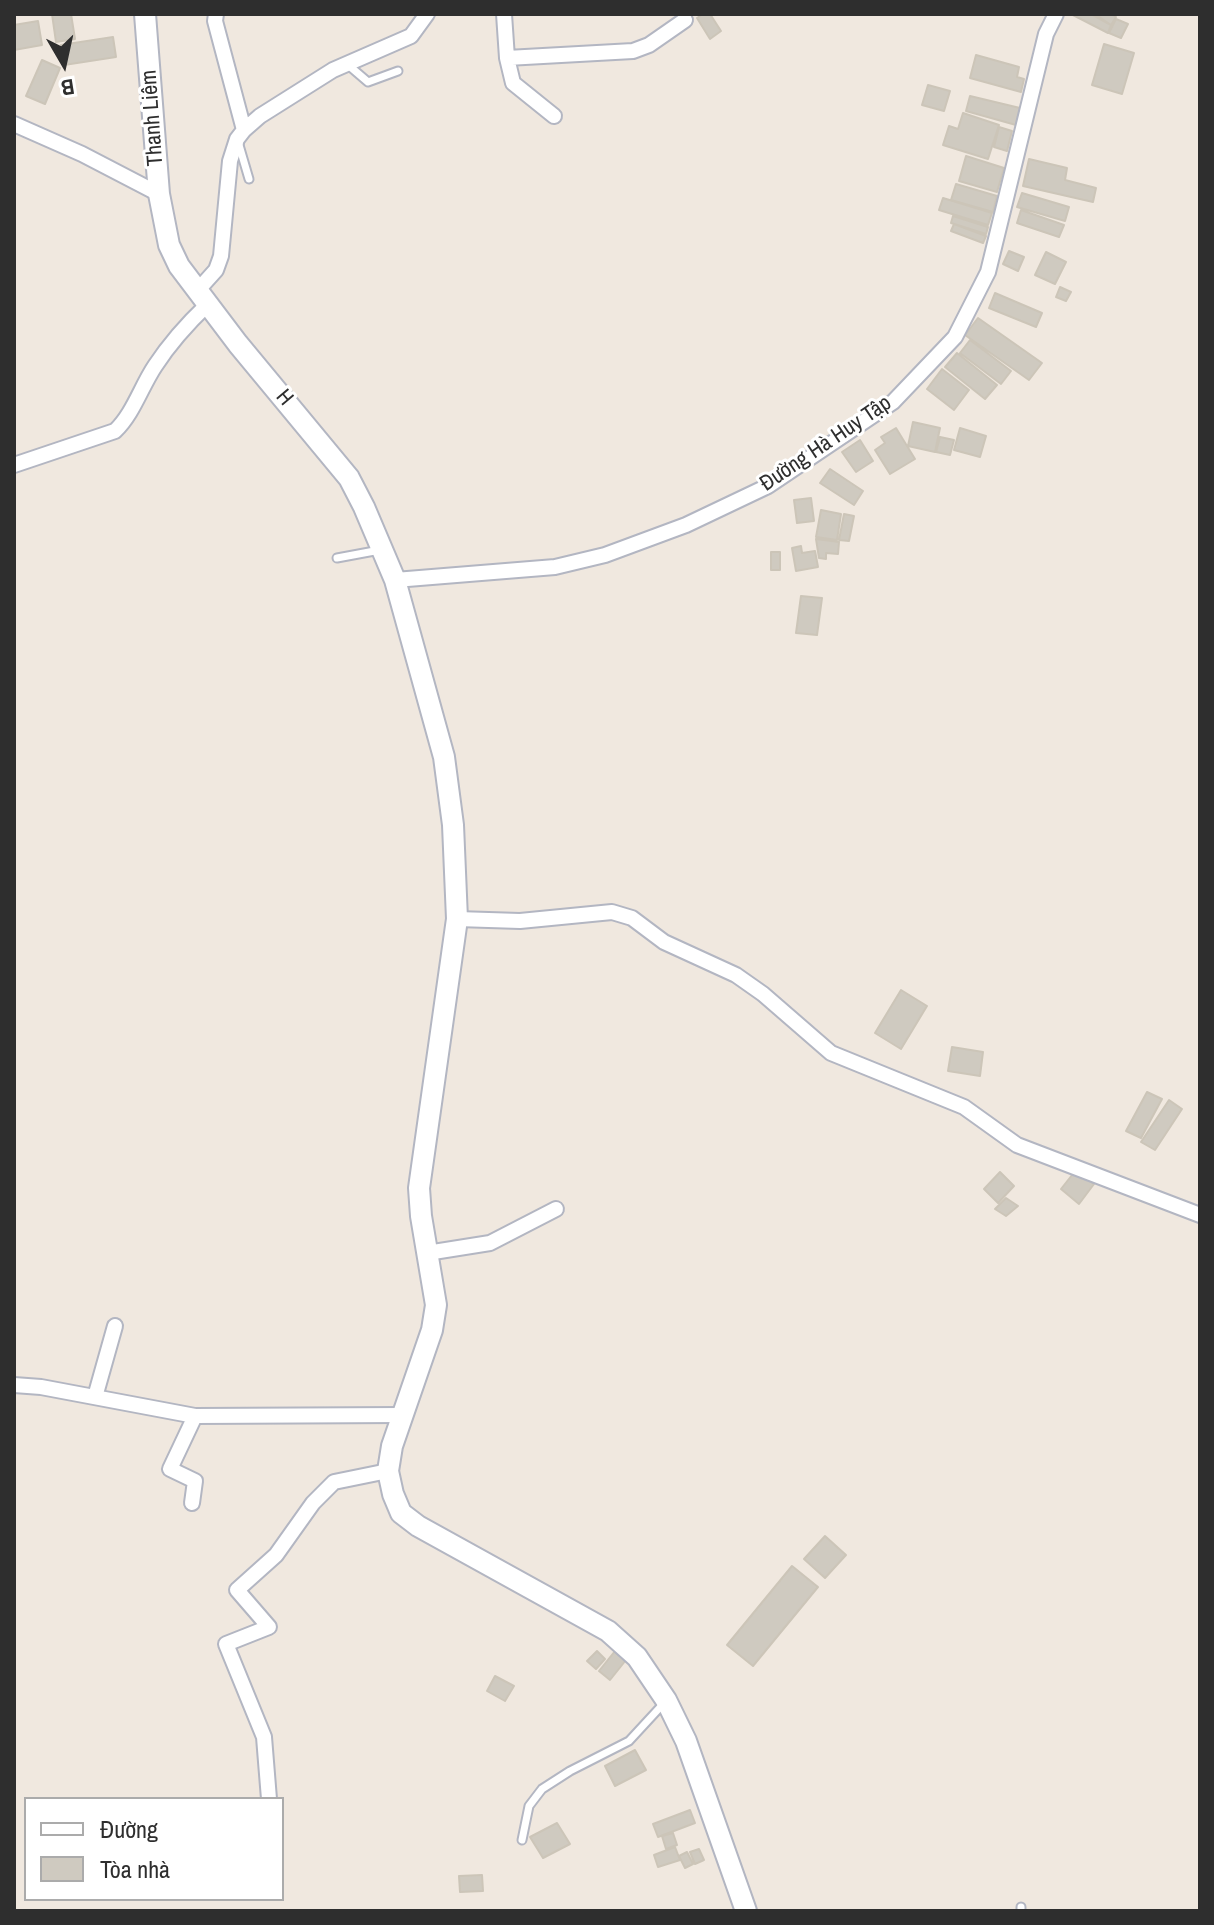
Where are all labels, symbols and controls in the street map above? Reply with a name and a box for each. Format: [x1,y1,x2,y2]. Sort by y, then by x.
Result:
north arrow [24,24,104,104]
street label: Thanh Liêm [136,69,170,167]
text: B [59,72,77,104]
street label: H [270,385,298,411]
street label: Đường Hà Huy Tập [755,390,897,498]
legend [24,1797,284,1901]
text: Đường [100,1813,158,1845]
text: Tòa nhà [100,1853,170,1885]

